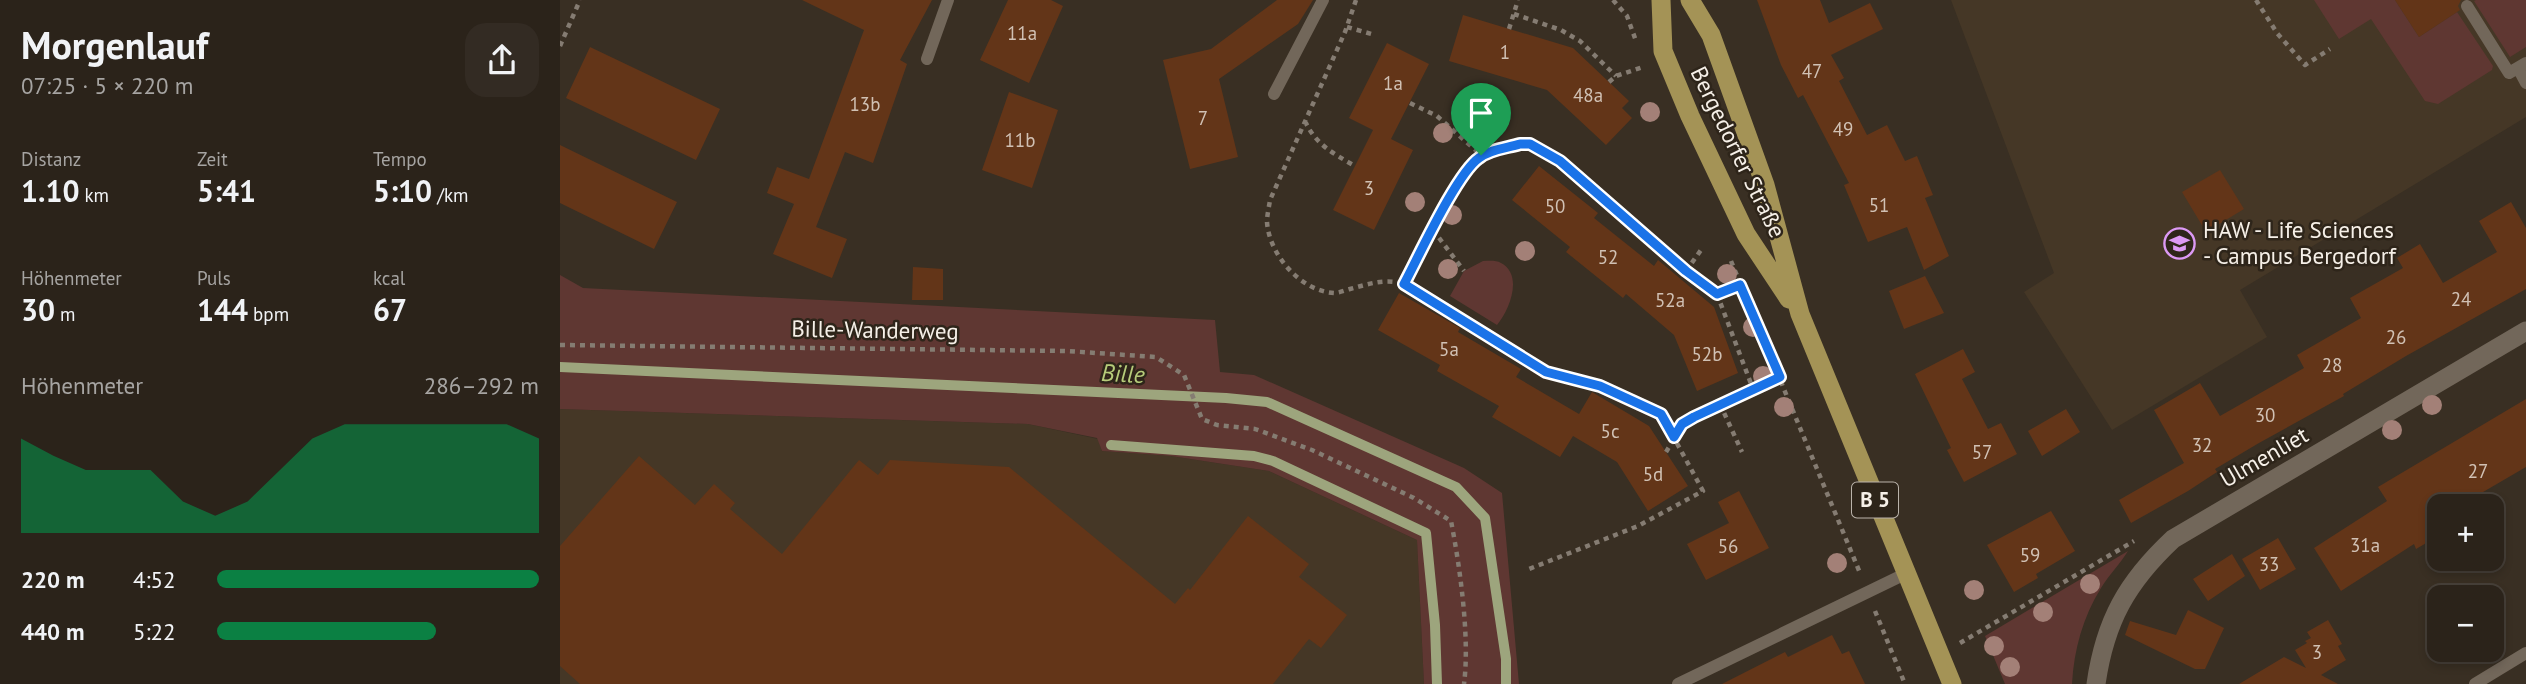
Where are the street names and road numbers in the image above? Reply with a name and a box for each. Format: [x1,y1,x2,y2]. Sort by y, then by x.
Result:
street label: Bergedorfer Straße [1684,61,1792,242]
street label: Bille-Wanderweg [791,314,959,345]
street label: Ulmenliet [2214,420,2313,493]
road number: B 5 [1852,482,1898,518]

